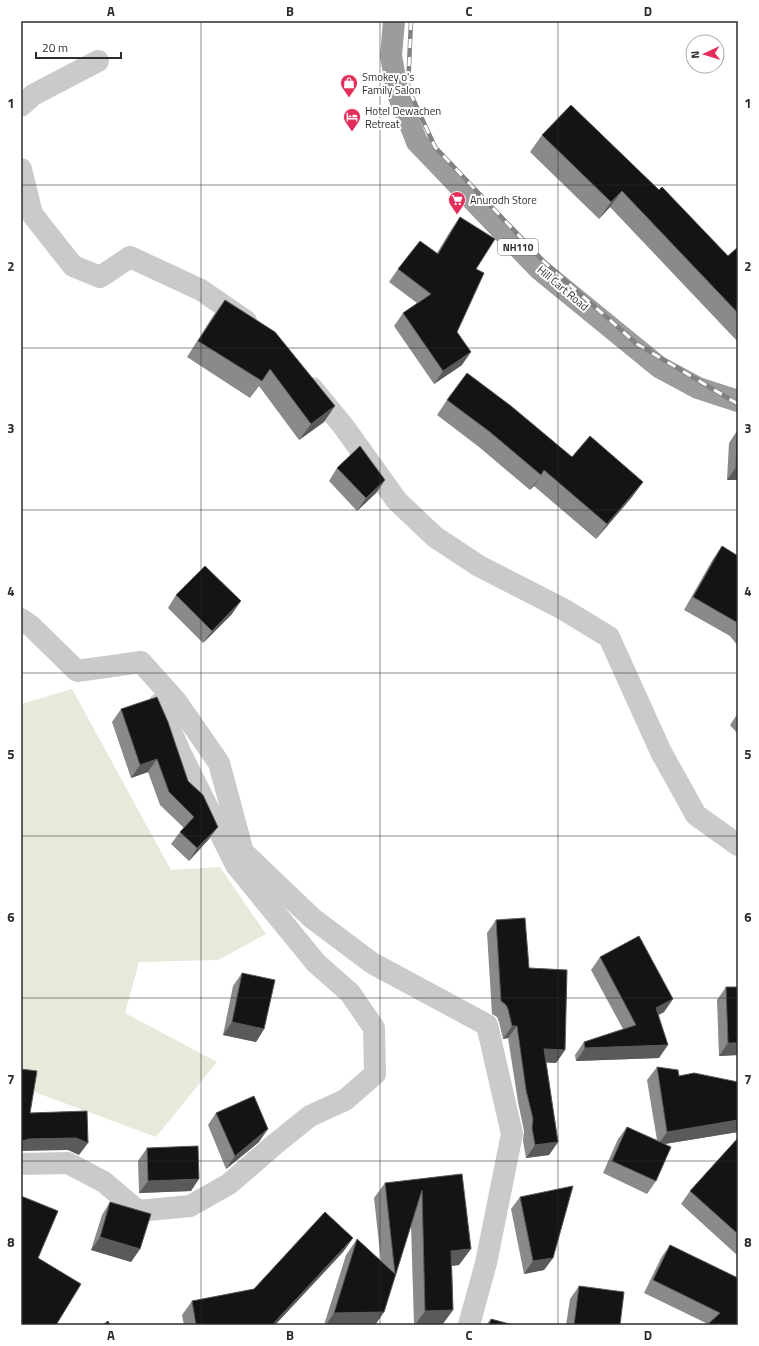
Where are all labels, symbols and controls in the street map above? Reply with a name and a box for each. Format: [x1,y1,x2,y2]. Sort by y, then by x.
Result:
text: A [107,1,115,21]
text: B [286,1,294,21]
text: C [465,1,473,21]
text: D [644,1,652,21]
scale bar [36,34,121,60]
north arrow [685,34,725,74]
text: 20 m [42,38,68,57]
text: N [687,50,703,59]
place label: Smokey o's Family Salon [362,69,421,98]
shop icon: Smokey o's Family Salon [339,73,359,98]
text: 1 [7,93,15,113]
text: 1 [744,93,752,113]
place label: Hotel Dewachen Retreat [365,103,441,132]
hotel icon: Hotel Dewachen Retreat [342,107,362,132]
supermarket icon: Anurodh Store [447,190,467,215]
place label: Anurodh Store [470,192,537,208]
road number: NH110 [498,239,538,255]
text: 2 [7,256,15,276]
text: 2 [744,256,752,276]
street label: Hill Cart Road [534,262,592,314]
text: 3 [7,418,15,438]
text: 3 [744,418,752,438]
text: 4 [7,581,15,601]
text: 4 [744,581,752,601]
text: 5 [7,744,15,764]
text: 5 [744,744,752,764]
text: 6 [7,907,15,927]
text: 6 [744,907,752,927]
text: 7 [7,1069,15,1089]
text: 7 [744,1069,752,1089]
text: 8 [7,1232,15,1252]
text: 8 [744,1232,752,1252]
text: A [107,1325,115,1345]
text: B [286,1325,294,1345]
text: C [465,1325,473,1345]
text: D [644,1325,652,1345]

